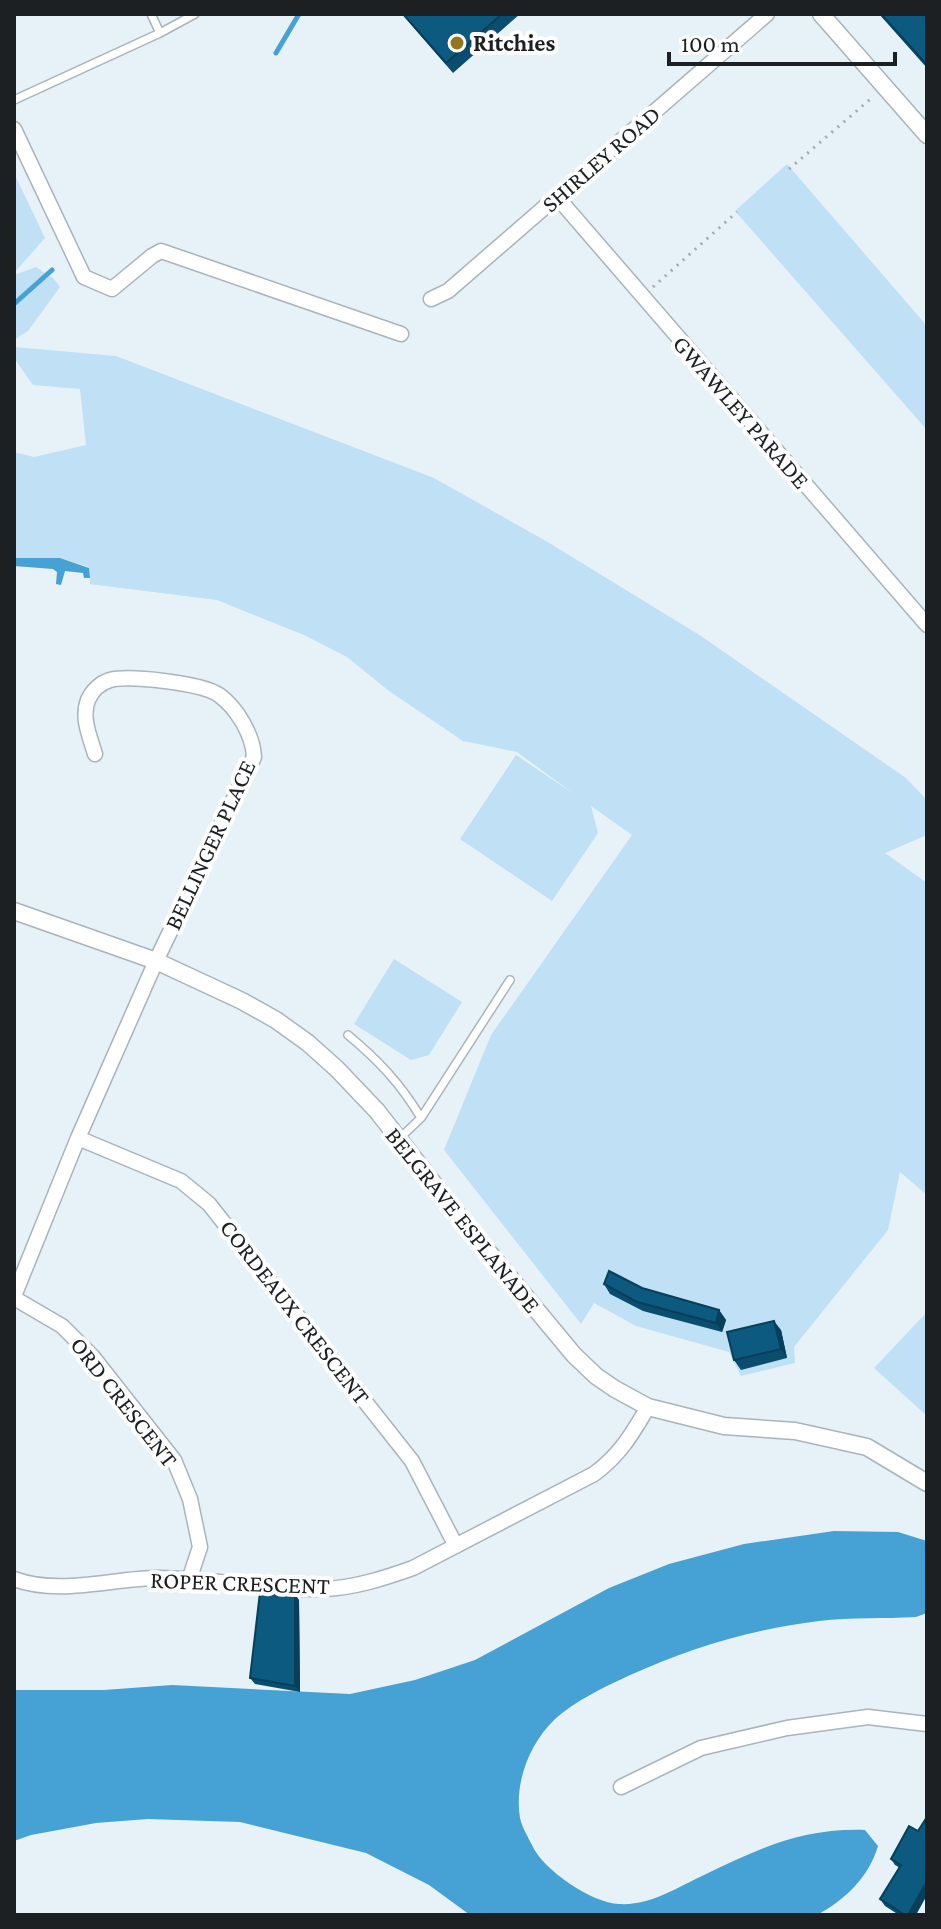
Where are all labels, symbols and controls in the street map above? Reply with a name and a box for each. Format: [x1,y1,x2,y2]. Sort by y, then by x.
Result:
scale bar [669,16,895,66]
place label: Ritchies [473,29,555,56]
text: 100 m [681,30,740,57]
marker: Ritchies [448,34,466,52]
street label: SHIRLEY ROAD [536,100,665,217]
street label: GWAWLEY PARADE [668,330,815,494]
street label: BELLINGER PLACE [158,756,261,934]
street label: BELGRAVE ESPLANADE [380,1122,546,1318]
street label: CORDEAUX CRESCENT [215,1214,376,1409]
street label: ORD CRESCENT [65,1331,184,1472]
street label: ROPER CRESCENT [150,1566,330,1599]

